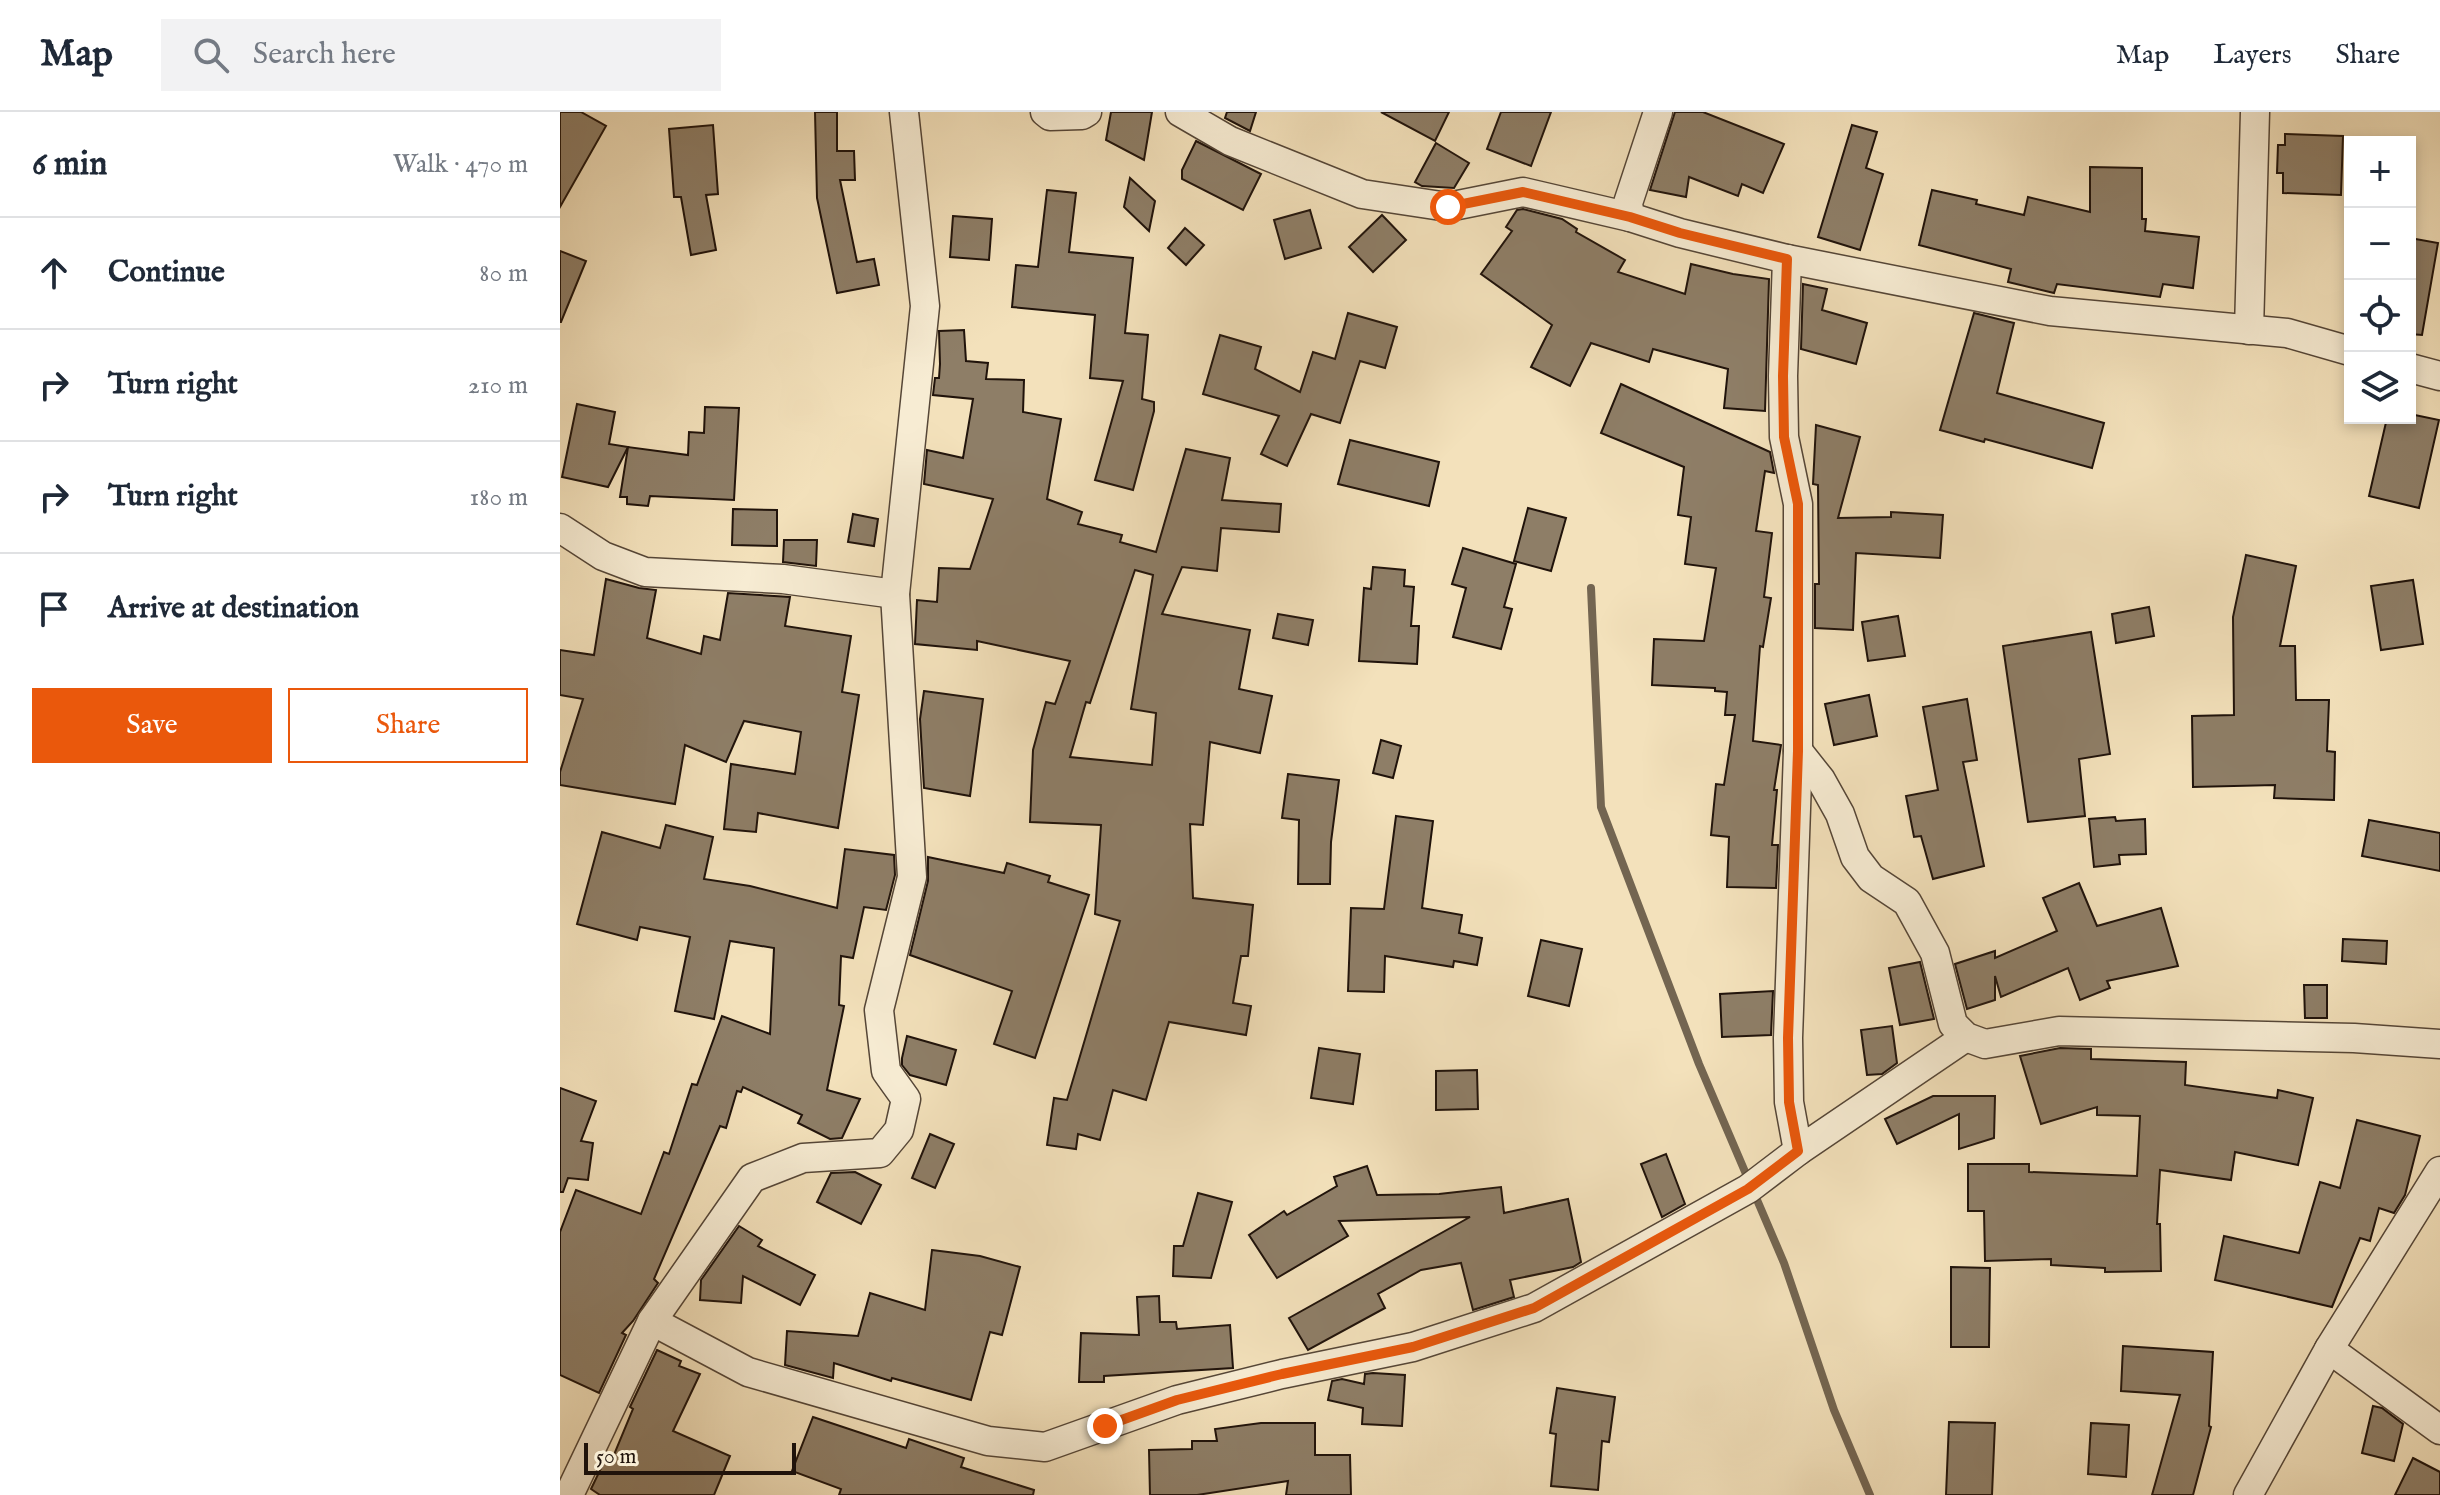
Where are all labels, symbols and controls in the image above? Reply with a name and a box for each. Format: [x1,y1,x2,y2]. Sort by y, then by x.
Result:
search box [161,19,721,91]
text: Map [40,31,113,79]
icon: search [189,33,233,77]
text: Search here [253,36,396,74]
text: Map [2116,38,2169,73]
text: Layers [2213,38,2292,73]
text: Share [2336,38,2400,73]
map controls [2344,136,2416,424]
button: + [2344,136,2416,208]
text: 6 min [32,143,107,186]
text: Walk · 470 m [393,148,528,181]
route start [1430,189,1466,225]
button: − [2344,208,2416,280]
icon: ahead [32,251,76,295]
text: Continue [108,254,225,292]
text: 80 m [479,257,528,290]
button: locate [2344,280,2416,352]
button: layers [2344,352,2416,424]
icon: right [32,363,76,407]
text: Turn right [108,366,238,404]
text: 210 m [468,369,528,402]
icon: right [32,475,76,519]
text: Turn right [108,478,238,516]
text: 180 m [470,481,528,514]
icon: arrive [32,587,76,631]
text: Arrive at destination [108,590,359,628]
button: Save [32,688,272,763]
button: Share [288,688,528,763]
route end [1087,1408,1123,1444]
scale bar [584,1439,796,1475]
text: 50 m [596,1443,637,1471]

